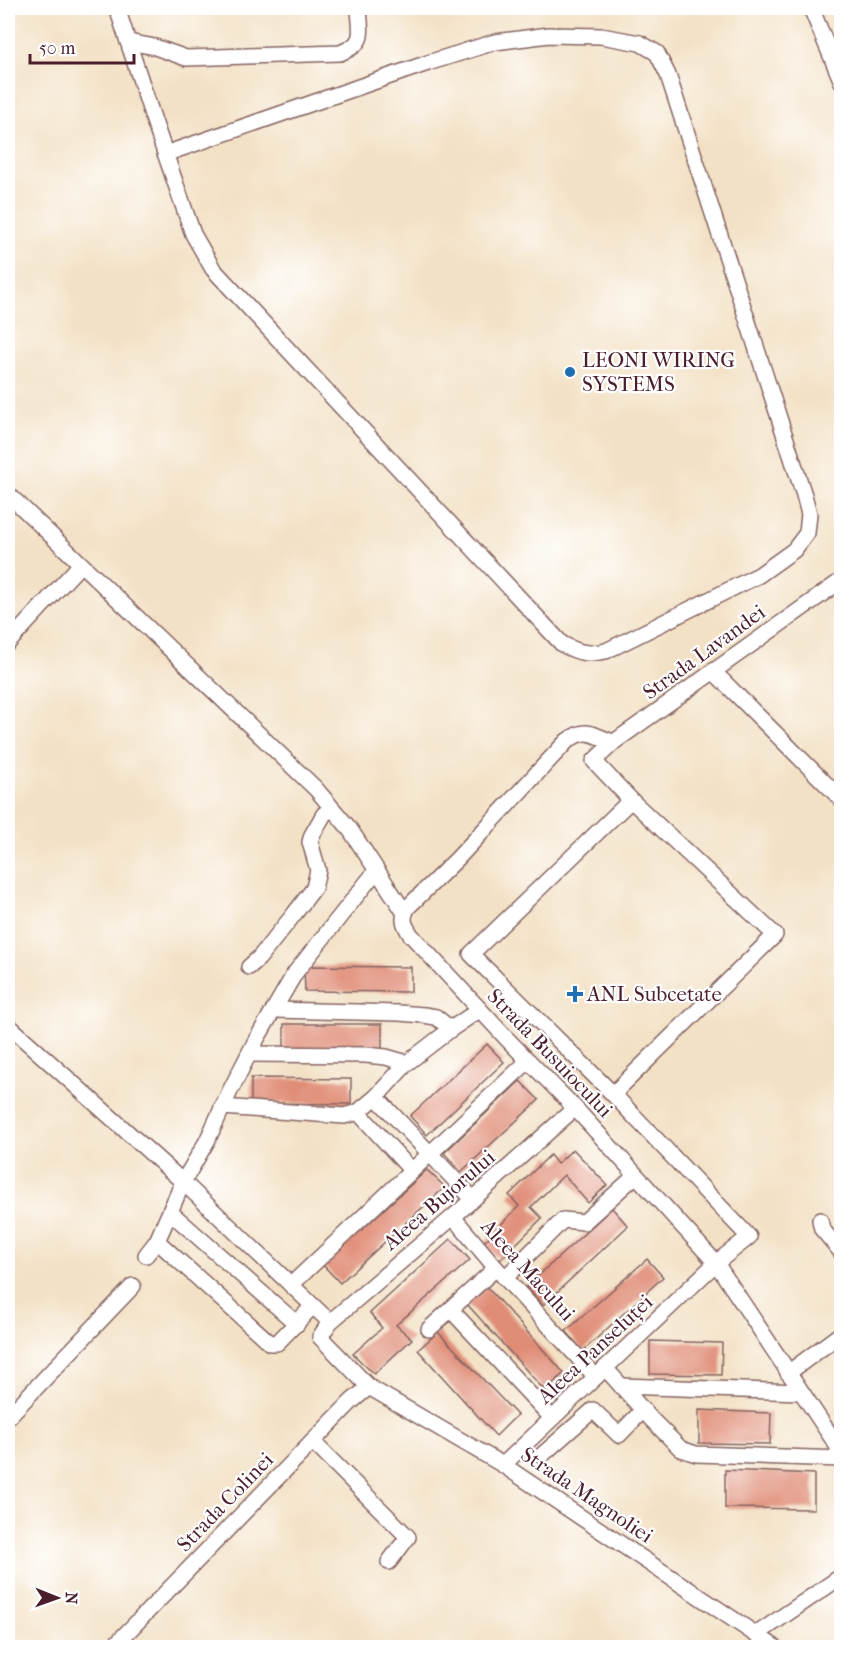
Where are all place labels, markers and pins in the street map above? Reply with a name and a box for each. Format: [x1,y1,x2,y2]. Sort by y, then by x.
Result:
place label: LEONI WIRING SYSTEMS [582,348,735,396]
marker: LEONI WIRING SYSTEMS [563,365,577,379]
place label: ANL Subcetate [586,982,722,1006]
marker: ANL Subcetate [568,987,582,1001]

